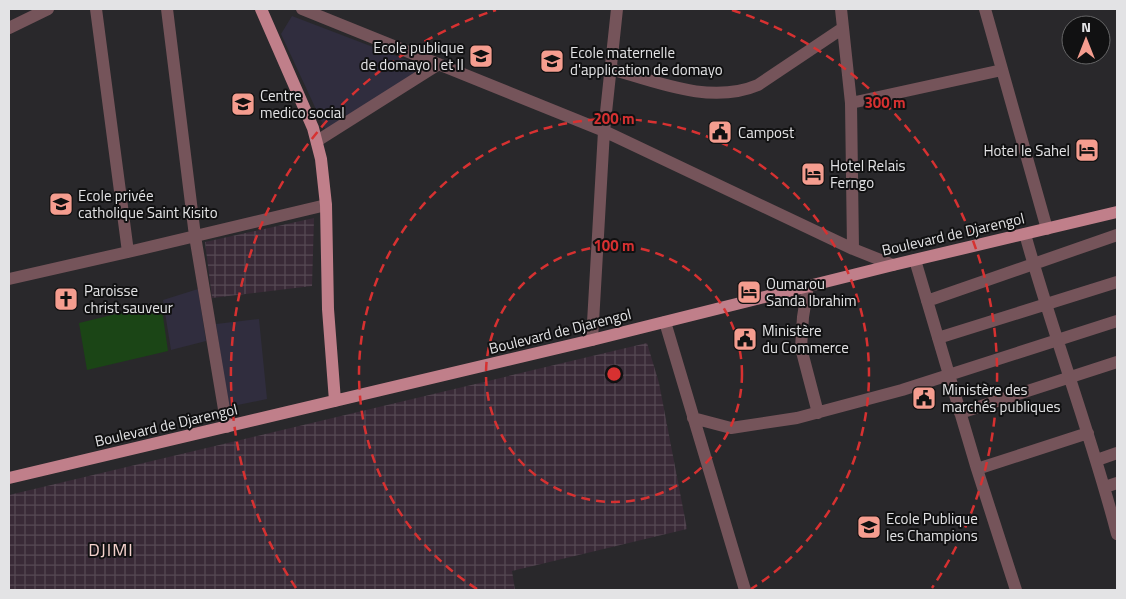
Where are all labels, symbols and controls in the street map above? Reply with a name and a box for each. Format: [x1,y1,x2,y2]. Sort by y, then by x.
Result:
north arrow [1061,15,1111,65]
text: N [1081,16,1091,37]
place label: Ecole publique de domayo I et II [361,36,464,76]
place label: Ecole maternelle d'application de domayo [570,41,723,81]
school or university icon: Ecole publique de domayo I et II [468,43,494,69]
school or university icon: Ecole maternelle d'application de domayo [539,48,565,74]
place label: Centre medico social [260,84,345,124]
school or university icon: Centre medico social [230,91,256,117]
text: 300 m [864,91,906,114]
text: 200 m [593,107,635,130]
public building icon: Campost [707,119,733,145]
place label: Campost [738,121,795,144]
hotel icon: Hotel le Sahel [1074,137,1100,163]
place label: Hotel le Sahel [983,139,1070,162]
place label: Hotel Relais Ferngo [830,154,905,194]
hotel icon: Hotel Relais Ferngo [800,161,826,187]
place label: Ecole privée catholique Saint Kisito [78,184,218,224]
school or university icon: Ecole privée catholique Saint Kisito [48,191,74,217]
street label: Boulevard de Djarengol [879,206,1027,262]
text: 100 m [593,234,635,257]
place label: Oumarou Sanda Ibrahim [766,272,857,312]
place label: Paroisse christ sauveur [84,279,173,319]
hotel icon: Oumarou Sanda Ibrahim [736,279,762,305]
church icon: Paroisse christ sauveur [53,286,79,312]
street label: Boulevard de Djarengol [486,302,634,360]
place label: Ministère du Commerce [762,319,849,359]
public building icon: Ministère du Commerce [732,326,758,352]
centre of rings [605,365,623,383]
place label: Ministère des marchés publiques [942,378,1060,418]
public building icon: Ministère des marchés publiques [911,385,937,411]
street label: Boulevard de Djarengol [92,397,240,453]
place label: Ecole Publique les Champions [886,507,978,547]
school or university icon: Ecole Publique les Champions [856,514,882,540]
district label: DJIMI [88,536,134,563]

